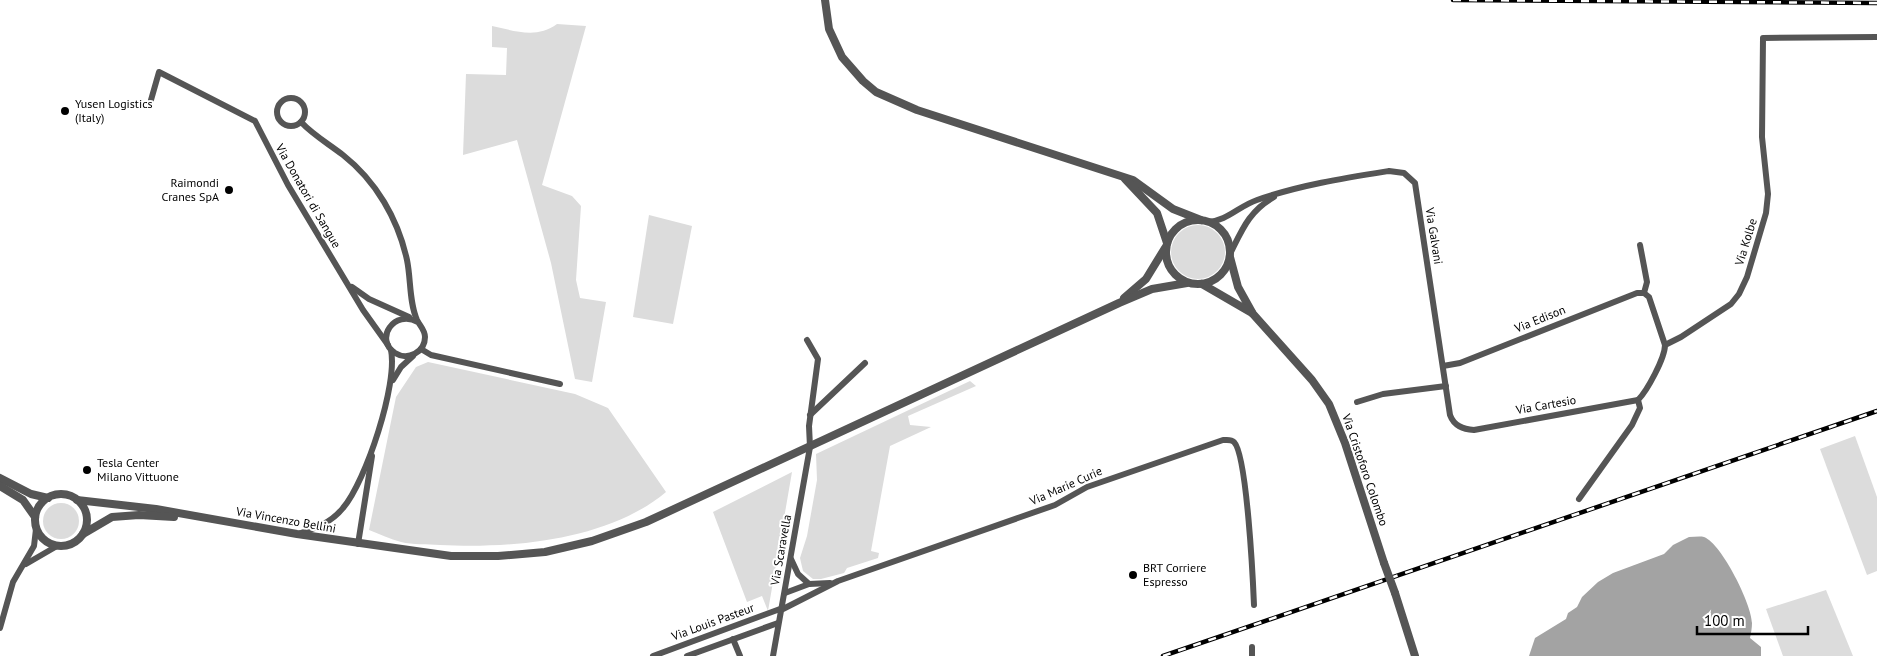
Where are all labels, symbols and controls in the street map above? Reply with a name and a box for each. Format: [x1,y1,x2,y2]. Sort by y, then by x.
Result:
place label: Yusen Logistics (Italy) [75,96,153,125]
marker: Yusen Logistics (Italy) [59,105,71,117]
street label: Via Donatori di Sangue [272,140,344,250]
place label: Raimondi Cranes SpA [162,175,219,204]
marker: Raimondi Cranes SpA [223,184,235,196]
street label: Via Galvani [1422,205,1446,265]
street label: Via Kolbe [1731,216,1760,268]
street label: Via Edison [1511,302,1567,336]
street label: Via Cartesio [1514,392,1577,417]
street label: Via Cristoforo Colombo [1339,411,1392,528]
place label: Tesla Center Milano Vittuone [97,455,179,484]
street label: Via Marie Curie [1026,463,1104,509]
marker: Tesla Center Milano Vittuone [81,464,93,476]
street label: Via Vincenzo Bellini [234,503,337,536]
street label: Via Scaravella [767,513,794,587]
place label: BRT Corriere Espresso [1143,560,1206,589]
marker: BRT Corriere Espresso [1127,569,1139,581]
street label: Via Louis Pasteur [668,600,756,644]
scale bar [1697,604,1808,636]
text: 100 m [1704,611,1745,630]

